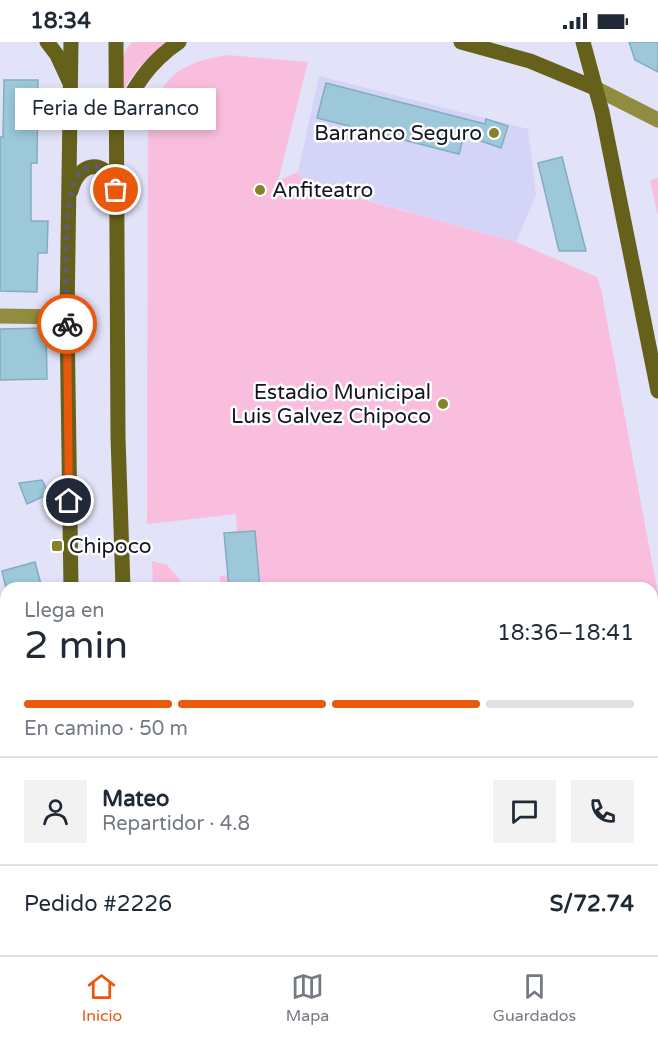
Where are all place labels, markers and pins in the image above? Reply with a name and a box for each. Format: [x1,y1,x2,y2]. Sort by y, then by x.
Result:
callout: Feria de Barranco [15,88,216,130]
place label: Barranco Seguro [314,121,482,146]
marker: Barranco Seguro [487,126,501,140]
pin [90,164,141,215]
place label: Anfiteatro [272,178,373,203]
marker: Anfiteatro [253,183,267,197]
place label: Estadio Municipal Luis Galvez Chipoco [231,380,431,429]
marker: Estadio Municipal Luis Galvez Chipoco [436,397,450,411]
pin [43,475,94,526]
place label: Chipoco [69,534,152,559]
marker: Chipoco [50,539,64,553]

